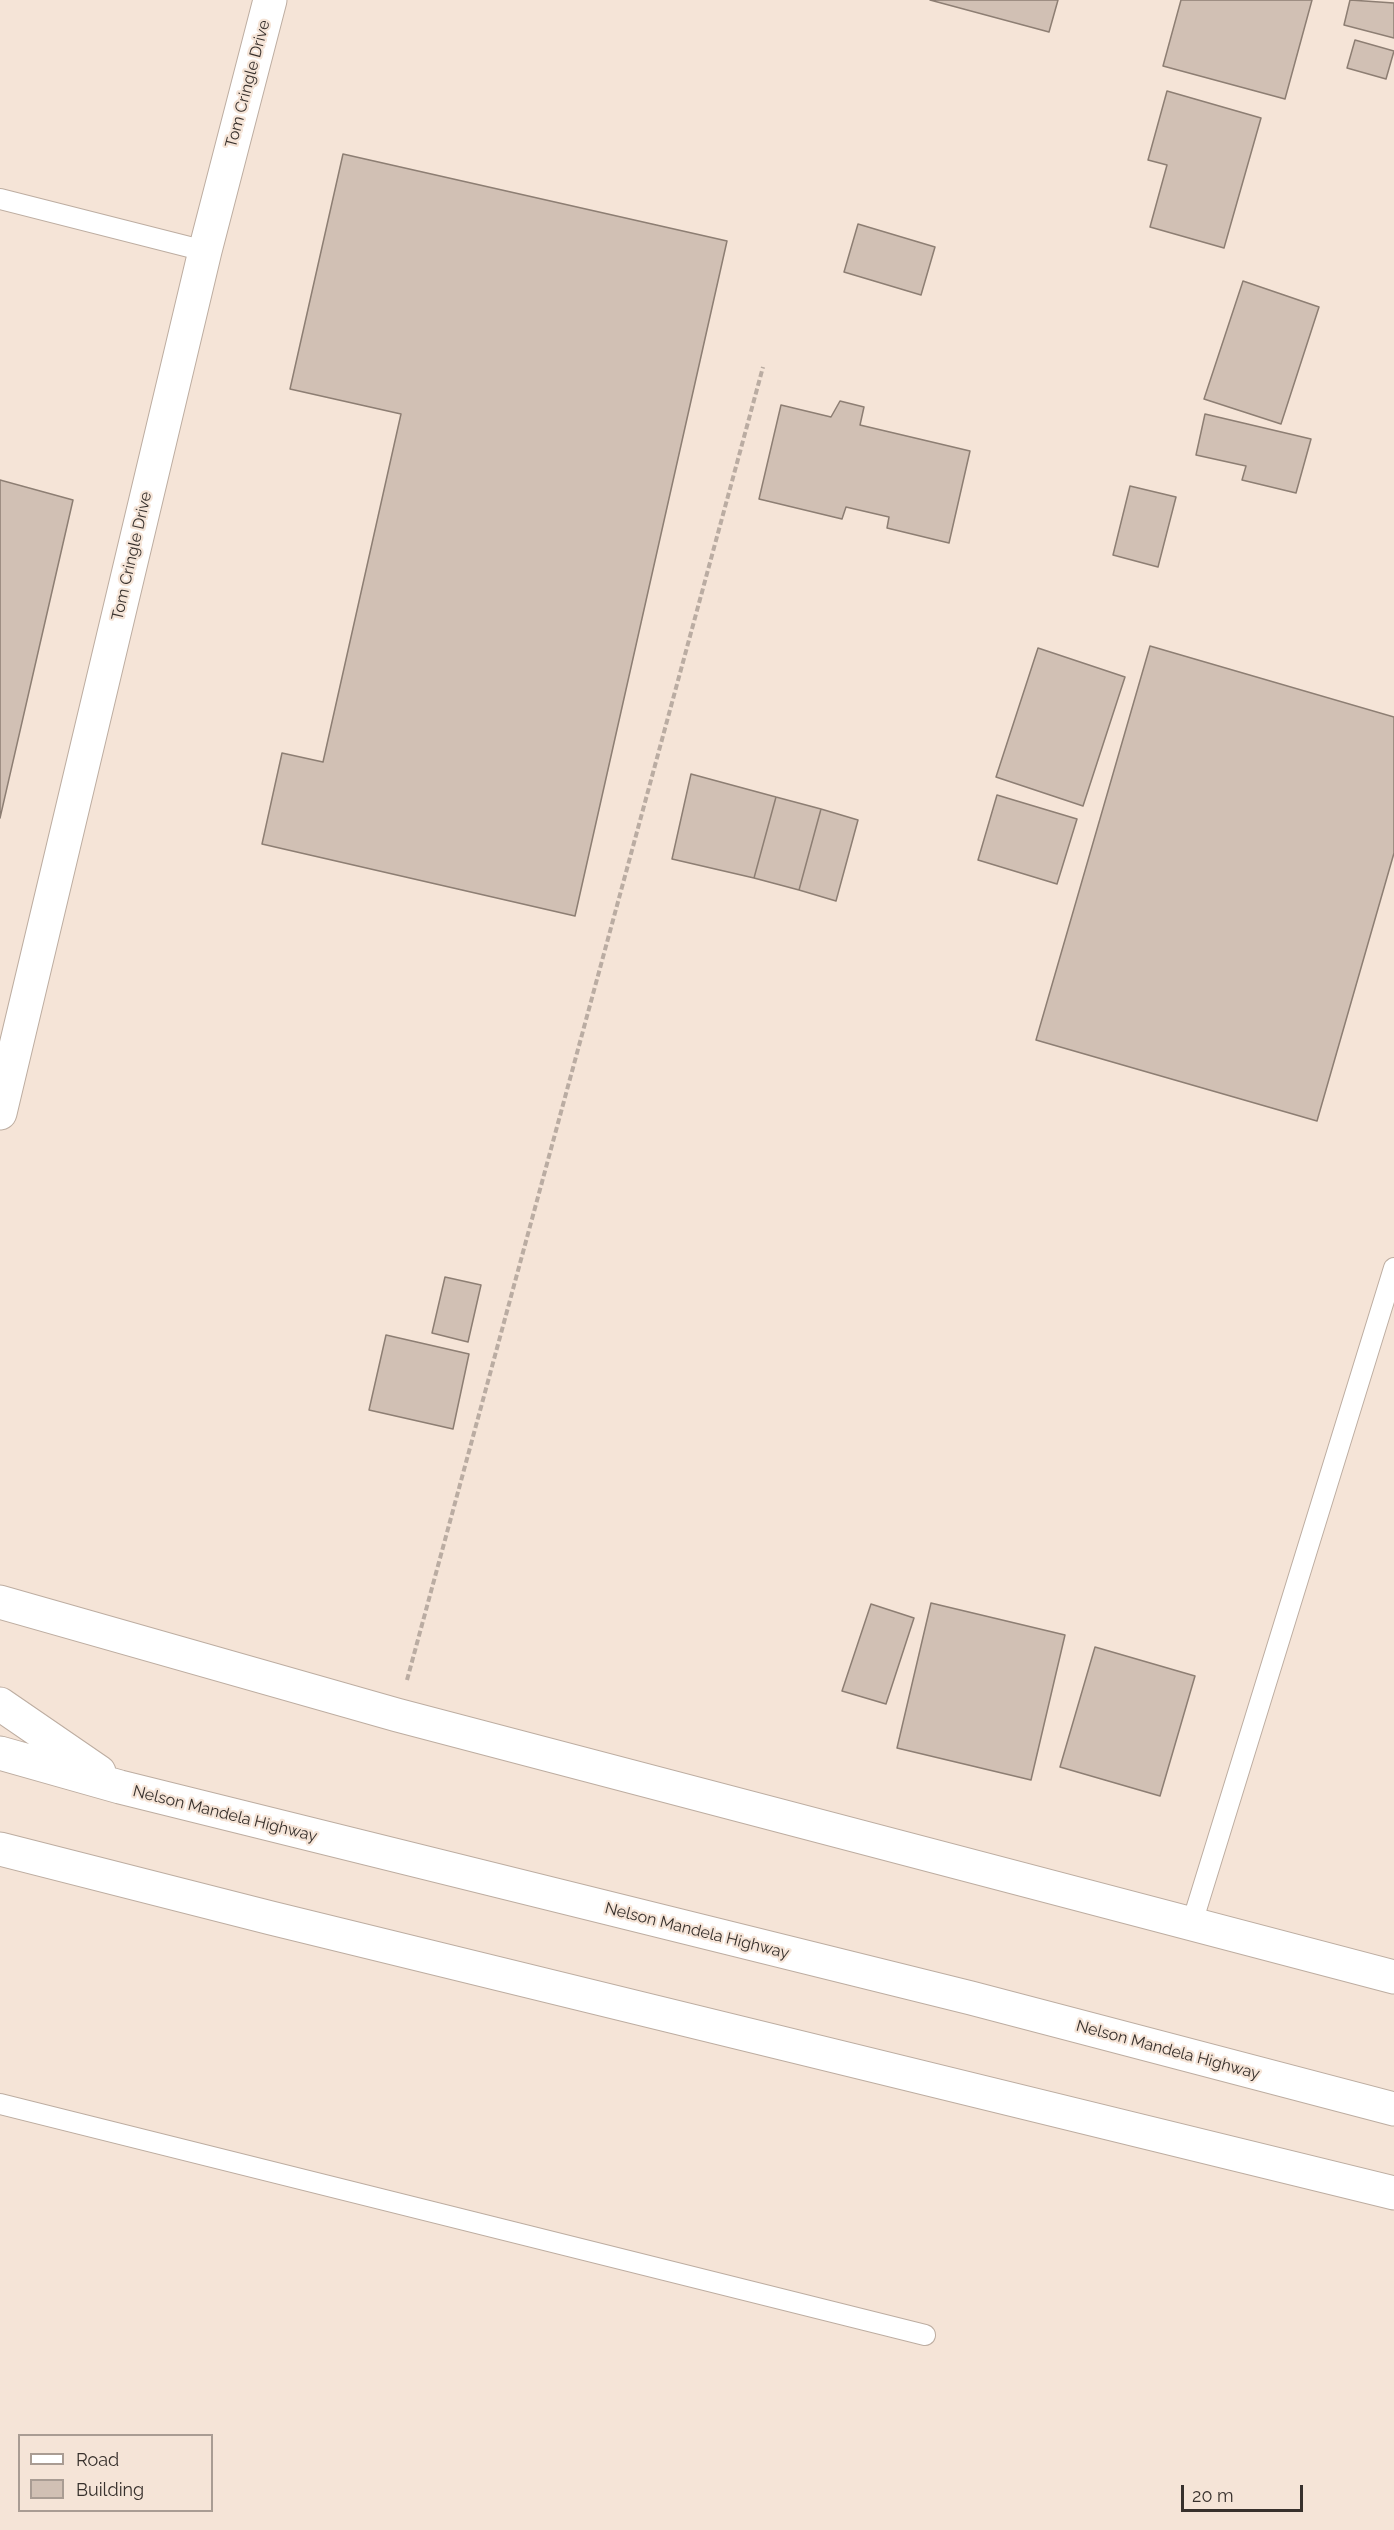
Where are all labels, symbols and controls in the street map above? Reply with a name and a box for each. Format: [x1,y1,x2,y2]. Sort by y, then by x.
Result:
street label: Tom Cringle Drive [222,18,274,150]
street label: Tom Cringle Drive [108,490,156,622]
street label: Nelson Mandela Highway [131,1782,319,1846]
street label: Nelson Mandela Highway [603,1899,791,1963]
street label: Nelson Mandela Highway [1074,2016,1262,2084]
legend [18,2434,213,2512]
text: Road [76,2449,119,2470]
scale bar [1184,2473,1306,2511]
text: Building [76,2479,144,2500]
text: 20 m [1192,2485,1234,2506]

